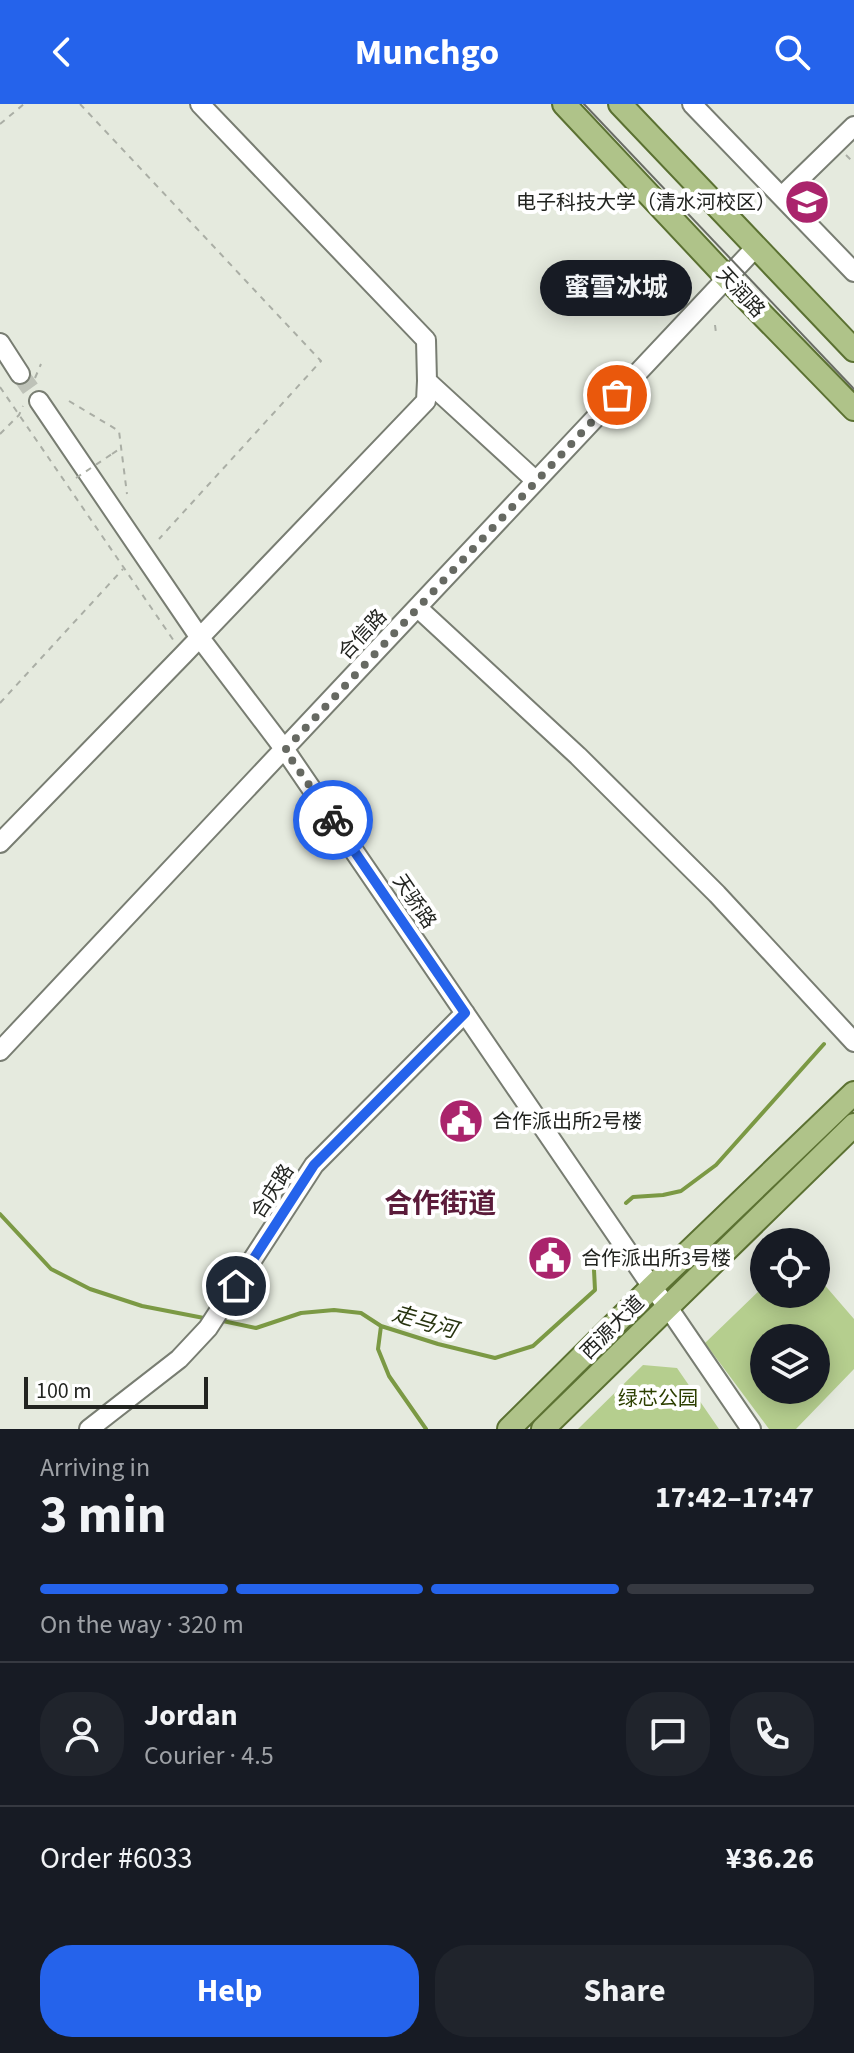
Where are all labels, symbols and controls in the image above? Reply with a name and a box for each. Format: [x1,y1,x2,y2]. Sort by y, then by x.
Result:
text: Munchgo [355,27,499,78]
icon: back [40,30,84,74]
icon: search [770,30,814,74]
school or university icon: 电子科技大学（清水河校区） [783,178,831,226]
place label: 电子科技大学（清水河校区） [516,189,776,217]
callout: 蜜雪冰城 [541,259,693,315]
street label: 天润路 [710,261,771,324]
text: 蜜雪冰城 [564,269,668,306]
pin [583,361,651,429]
icon: bag [595,373,639,417]
street label: 合信路 [332,603,393,666]
courier [293,780,373,860]
icon: bike [311,798,355,842]
street label: 天骄路 [386,869,443,934]
public building icon: 合作派出所2号楼 [437,1097,485,1145]
place label: 合作派出所2号楼 [492,1108,642,1136]
street label: 合庆路 [245,1159,301,1224]
district label: 合作街道 [384,1184,496,1224]
map controls [750,1228,830,1404]
button: locate [750,1228,830,1308]
public building icon: 合作派出所3号楼 [526,1234,574,1282]
place label: 合作派出所3号楼 [581,1245,731,1273]
pin [202,1252,270,1320]
icon: home [214,1264,258,1308]
street label: 西源大道 [575,1290,651,1366]
water label: 走马河 [389,1297,465,1348]
button: layers [750,1324,830,1404]
scale bar [24,1373,208,1409]
text: 100 m [36,1375,91,1407]
park label: 绿芯公园 [618,1385,698,1413]
text: Arriving in [40,1449,150,1486]
text: 17:42–17:47 [655,1476,814,1519]
text: 3 min [40,1479,167,1553]
text: On the way · 320 m [40,1606,244,1643]
button: person [40,1692,124,1776]
button: chat [626,1692,710,1776]
button: phone [730,1692,814,1776]
text: Jordan [144,1694,238,1737]
text: Courier · 4.5 [144,1737,274,1774]
text: Order #6033 [40,1837,193,1880]
text: ¥36.26 [726,1837,814,1880]
button: Help [40,1945,419,2037]
button: Share [435,1945,814,2037]

